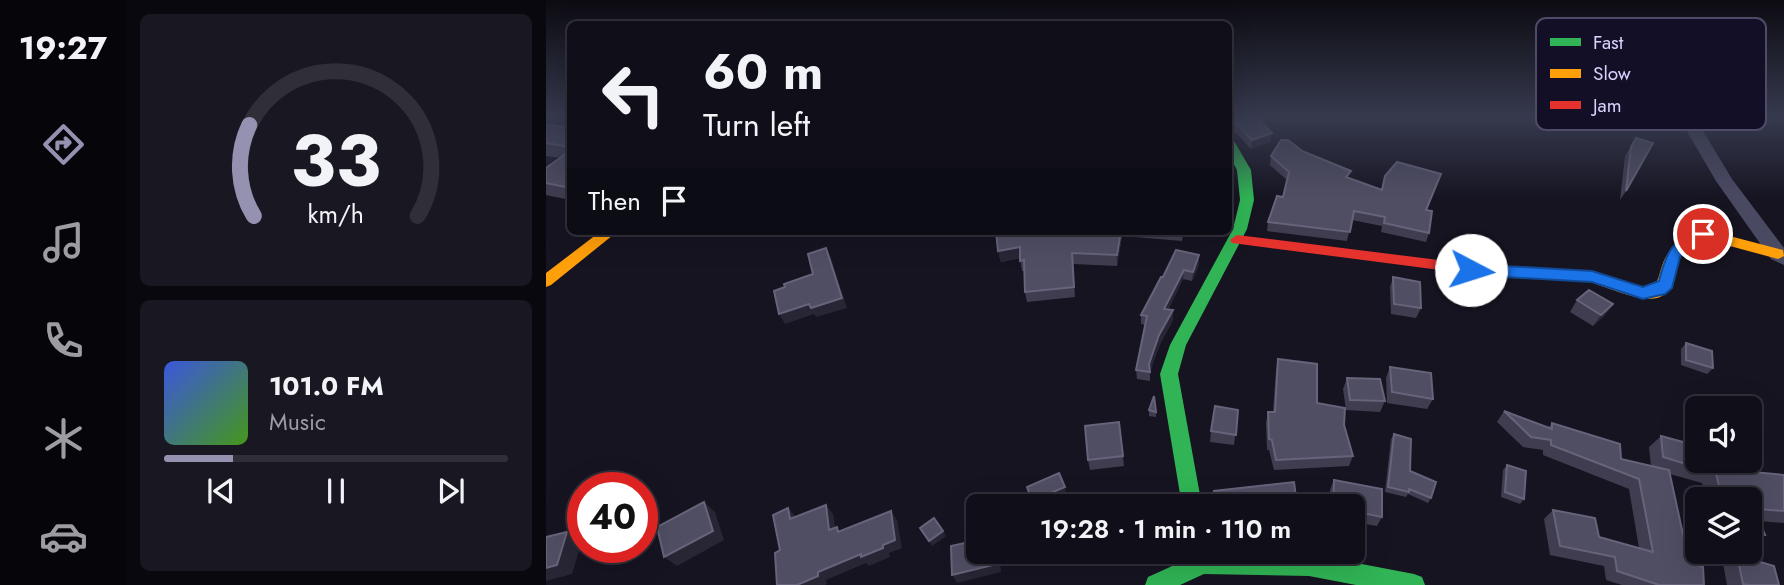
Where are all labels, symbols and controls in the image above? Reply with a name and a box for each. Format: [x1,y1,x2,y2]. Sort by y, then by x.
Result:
legend [1536,18,1766,130]
text: 19:27 [19,25,107,71]
text: Fast [1593,29,1624,56]
text: 60 m [703,37,823,107]
icon: left [588,49,679,140]
text: Slow [1593,60,1631,87]
text: Jam [1590,92,1622,119]
text: Turn left [703,102,810,148]
text: 33 [291,108,381,213]
icon: directions [39,120,88,169]
text: Then [588,182,641,220]
icon: arrive [655,182,693,220]
text: km/h [308,196,364,232]
pin [1673,204,1733,264]
icon: arrive [1684,215,1722,253]
icon: music [39,218,88,267]
position arrow [1434,233,1508,307]
icon: phone [39,316,88,365]
text: 101.0 FM [269,367,384,405]
map controls [1685,396,1762,564]
button: sound [1685,396,1762,473]
text: Music [269,405,326,439]
icon: climate [39,414,88,463]
icon: previous [202,472,240,510]
icon: pause [317,472,355,510]
icon: next [432,472,470,510]
speed limit sign: 40 [567,472,658,563]
button: layers [1685,487,1762,564]
text: 19:28 · 1 min · 110 m [1040,510,1291,548]
icon: car [39,512,88,561]

